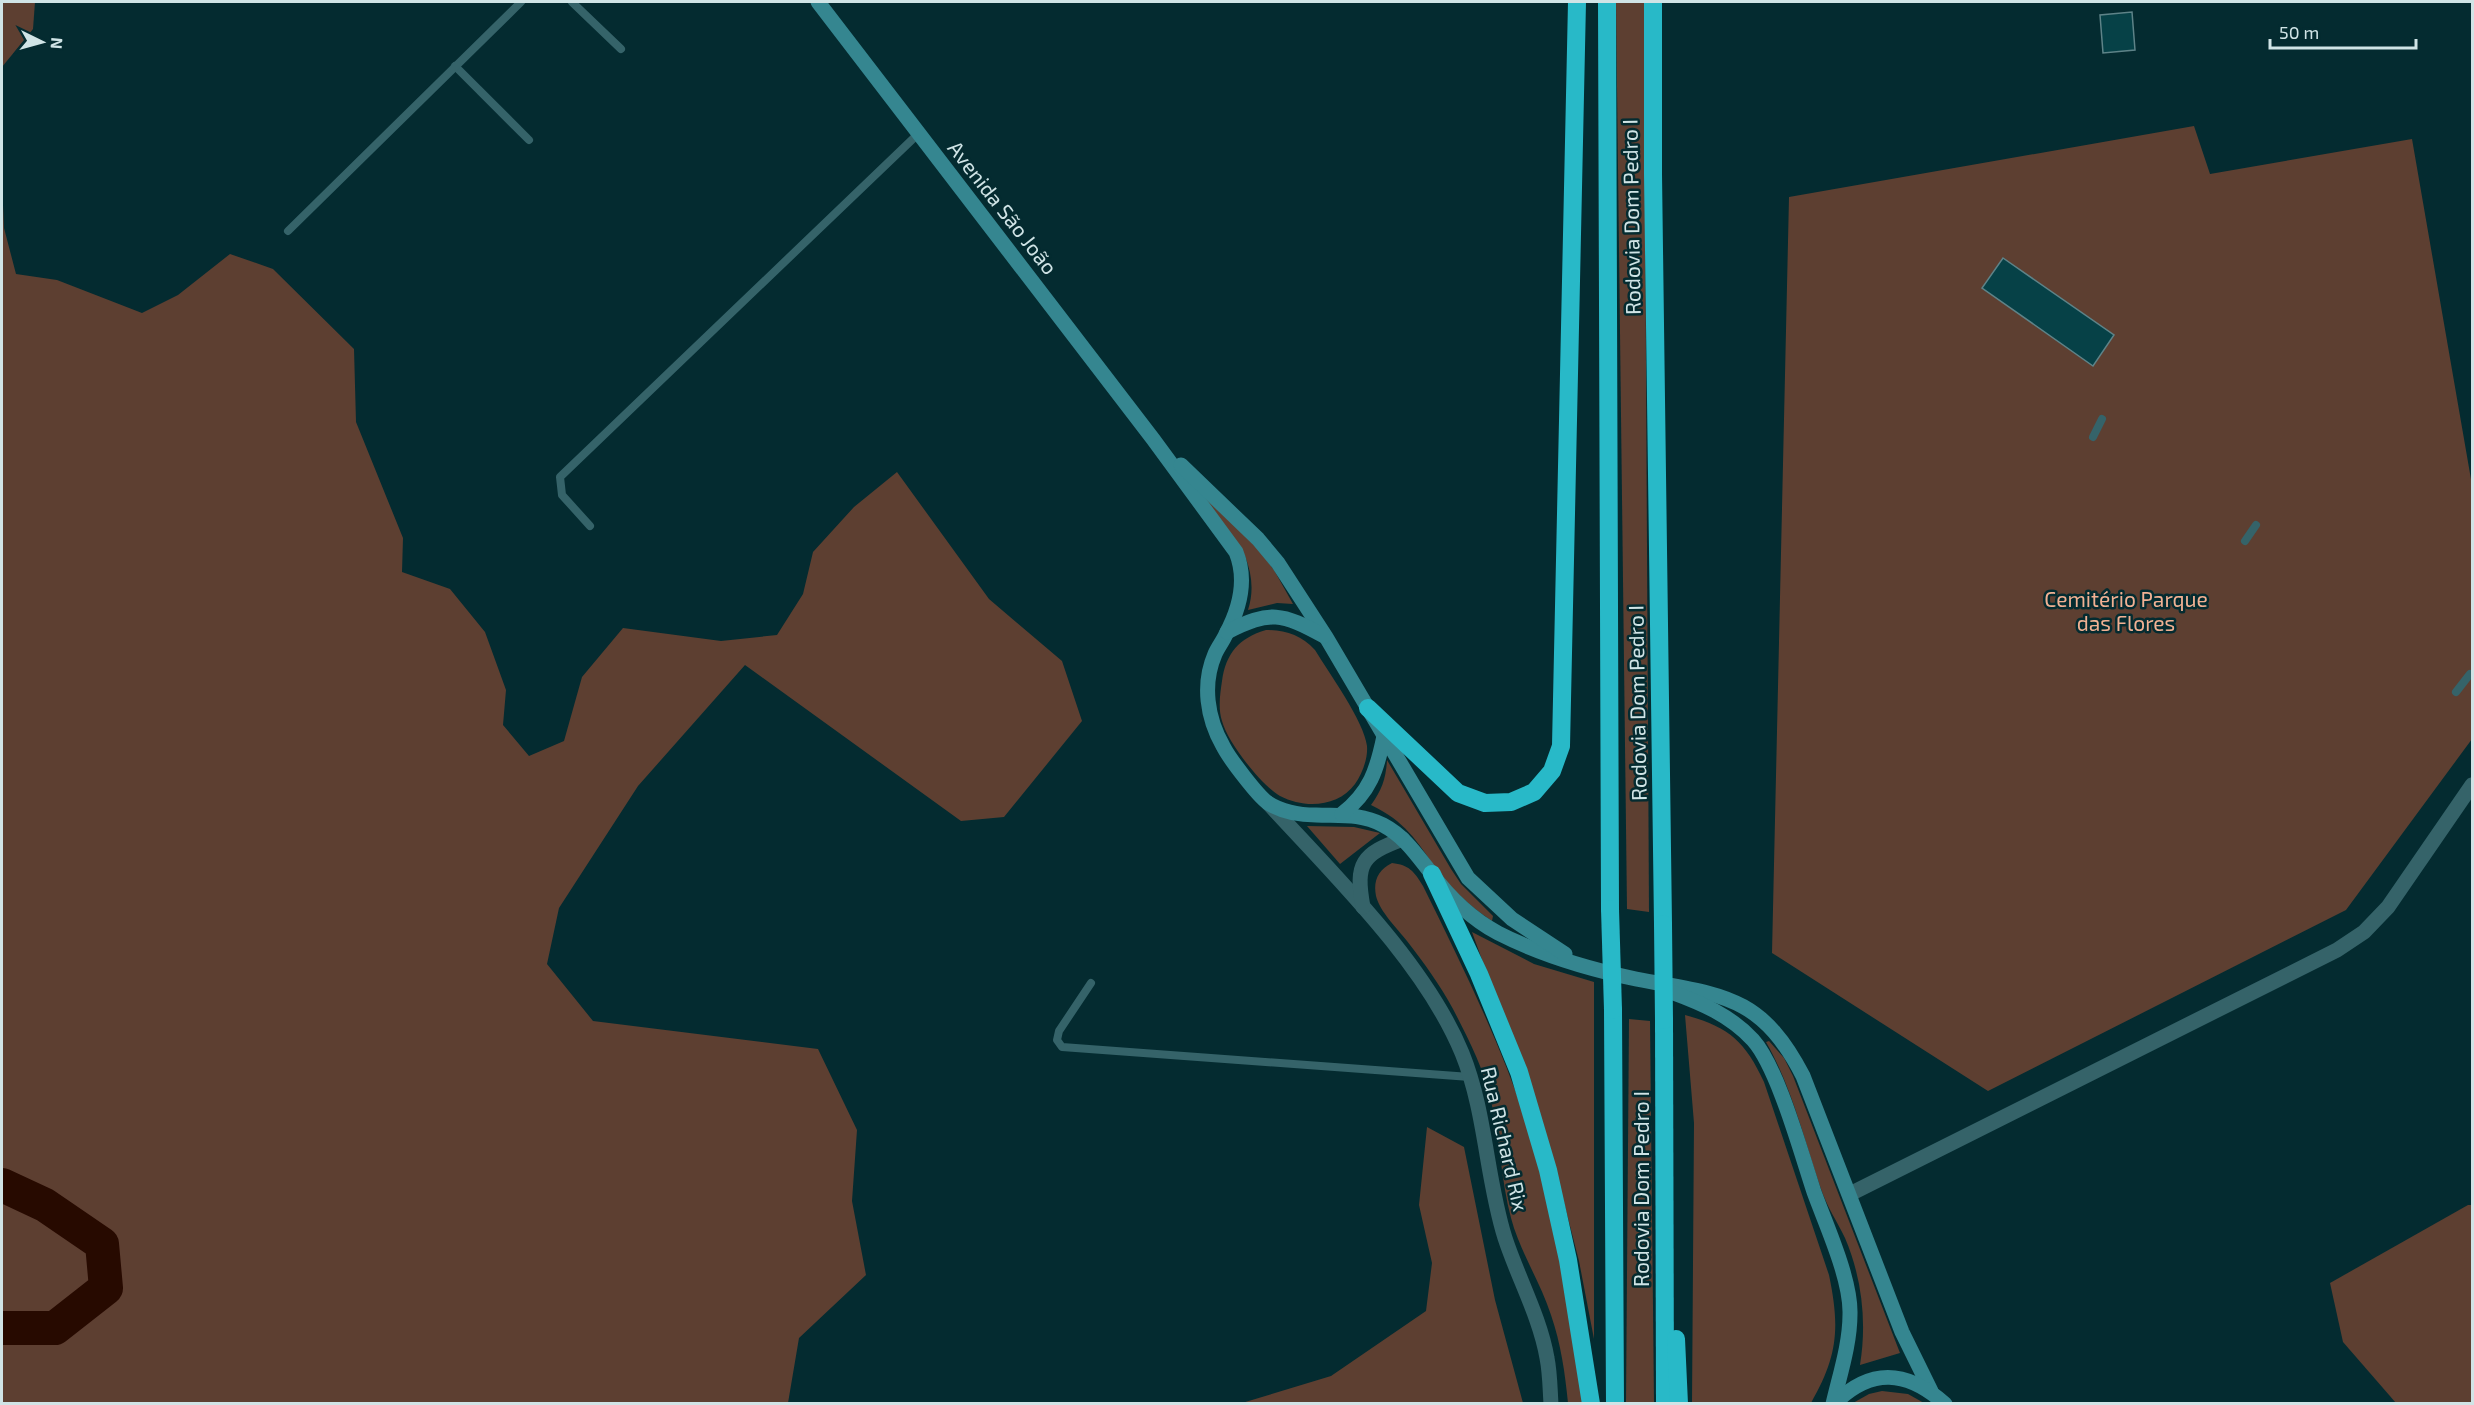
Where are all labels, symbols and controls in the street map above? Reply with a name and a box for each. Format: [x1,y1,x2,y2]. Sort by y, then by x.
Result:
north arrow [12,12,72,72]
scale bar [2270,12,2416,50]
text: 50 m [2279,21,2319,43]
text: N [47,37,67,50]
street label: Rodovia Dom Pedro I [1616,119,1645,315]
street label: Avenida São João [943,135,1063,279]
park label: Cemitério Parque das Flores [2044,586,2208,635]
street label: Rodovia Dom Pedro I [1622,605,1651,801]
street label: Rua Richard Rix [1477,1064,1534,1213]
street label: Rodovia Dom Pedro I [1628,1091,1653,1287]

